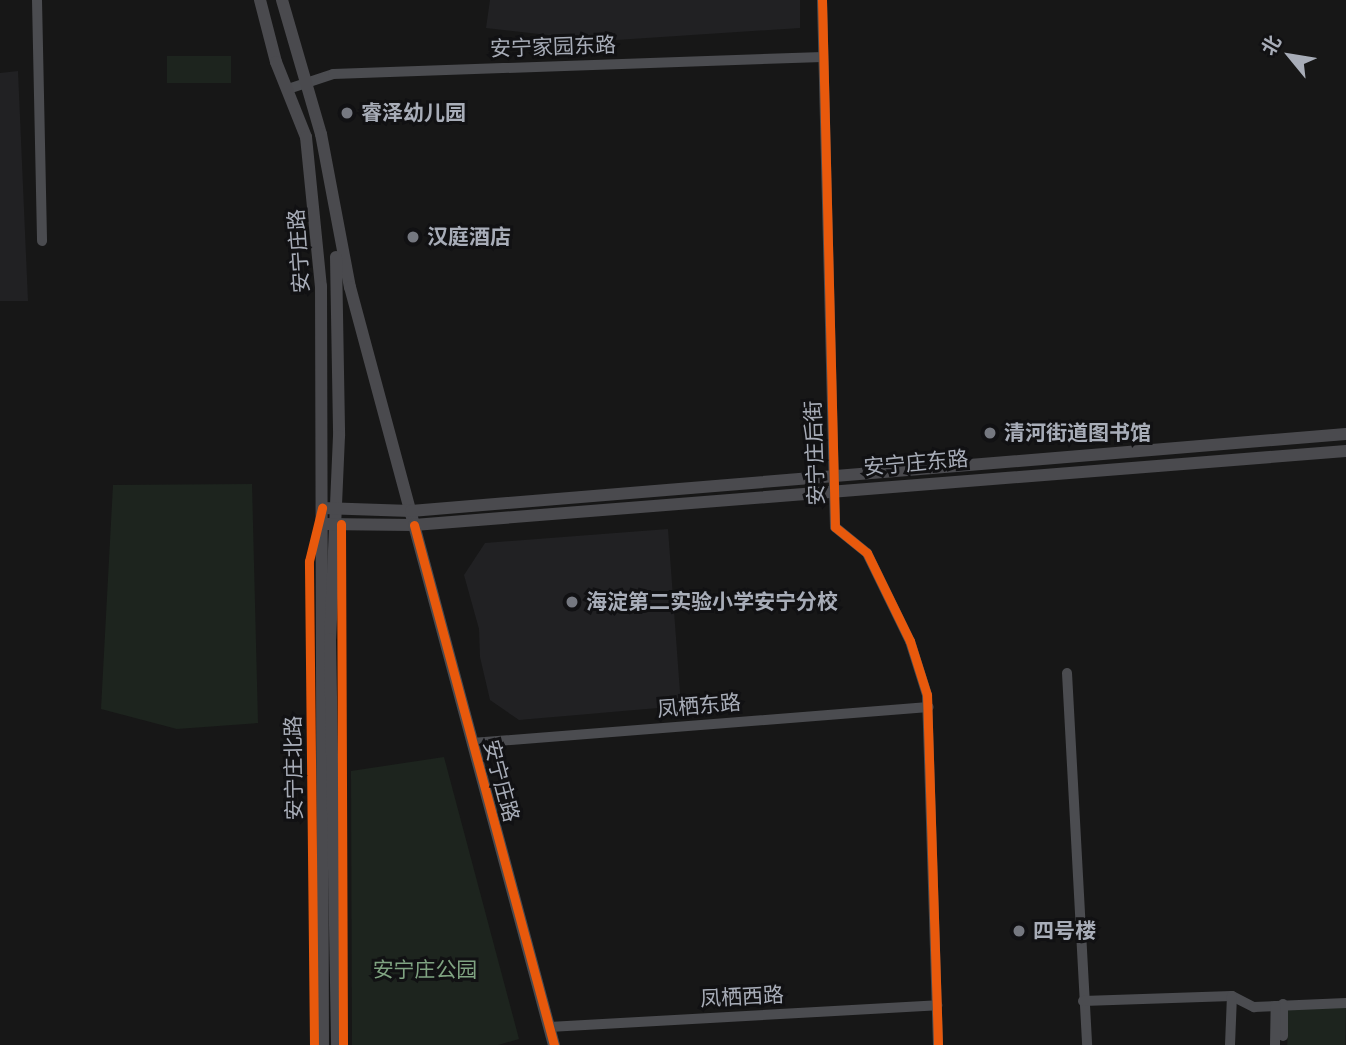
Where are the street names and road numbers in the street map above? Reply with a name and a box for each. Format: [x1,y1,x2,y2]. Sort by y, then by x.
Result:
street label: 安宁家园东路 [490,32,616,62]
street label: 安宁庄路 [284,208,314,294]
street label: 安宁庄后街 [801,400,829,506]
street label: 安宁庄东路 [863,446,969,480]
street label: 凤栖东路 [656,690,742,722]
street label: 安宁庄北路 [280,715,308,821]
street label: 安宁庄路 [478,737,524,825]
street label: 凤栖西路 [699,982,785,1012]

